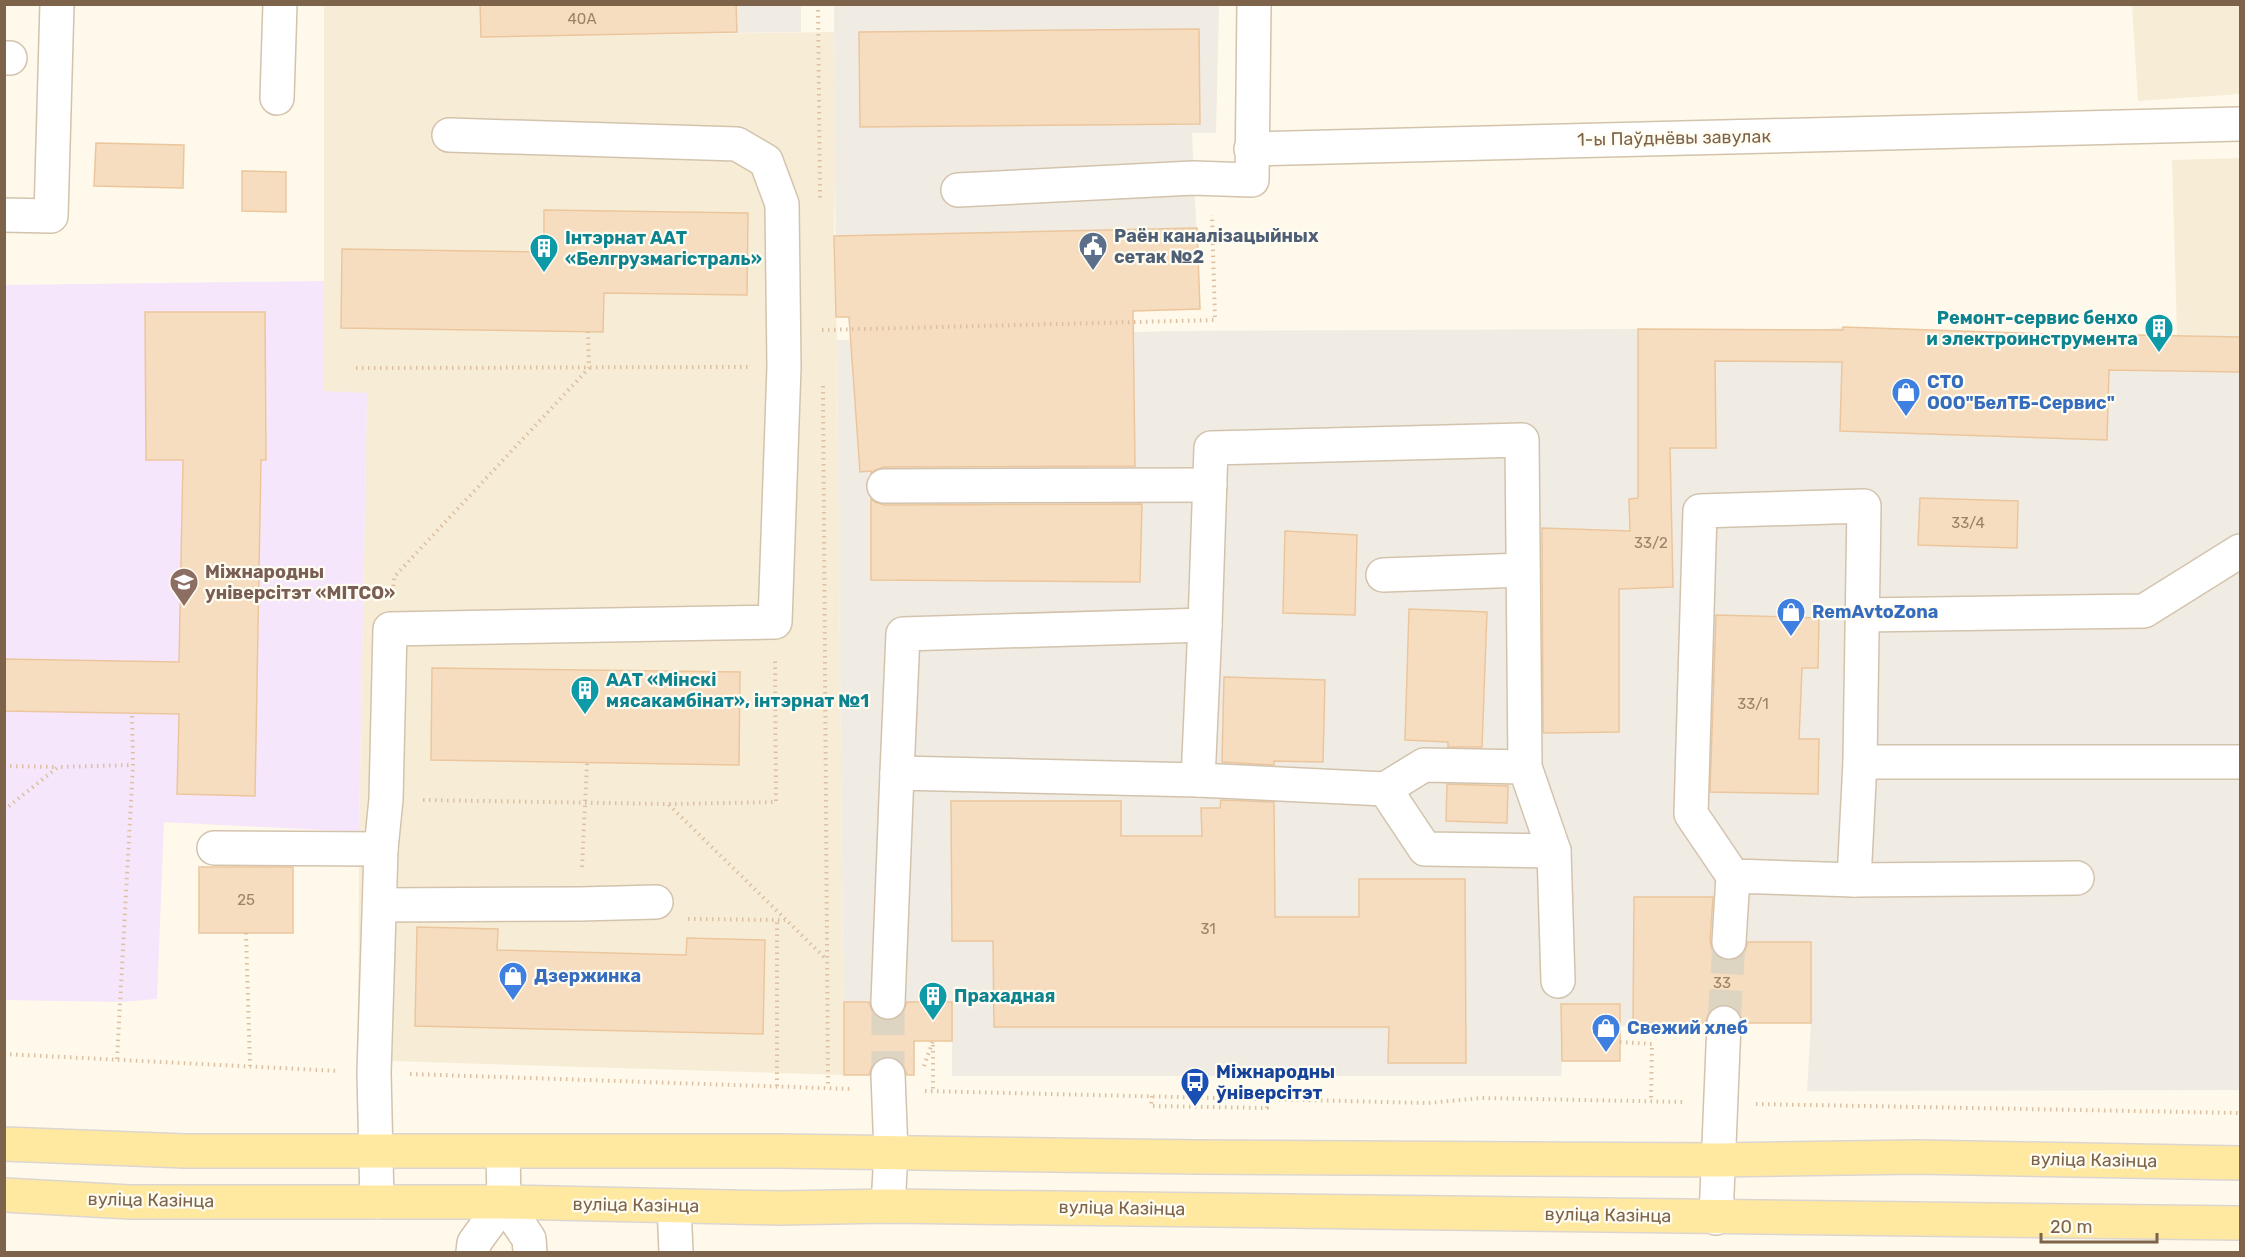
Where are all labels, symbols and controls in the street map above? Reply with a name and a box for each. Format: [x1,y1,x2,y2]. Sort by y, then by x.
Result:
house number: 40А [568,10,596,28]
street label: 1-ы Паўднёвы завулак [1577,125,1771,151]
place label: Раён каналізацыйных сетак №2 [1114,225,1319,268]
place label: Інтэрнат ААТ «Белгрузмагістраль» [565,227,762,270]
public building icon: Раён каналізацыйных сетак №2 [1077,230,1109,272]
building icon: Інтэрнат ААТ «Белгрузмагістраль» [528,232,560,274]
place label: Ремонт-сервис бенхо и электроинструмента [1926,307,2138,350]
building icon: Ремонт-сервис бенхо и электроинструмента [2143,312,2175,354]
place label: СТО ООО"БелТБ-Сервис" [1927,371,2115,414]
shop icon: СТО ООО"БелТБ-Сервис" [1890,376,1922,418]
house number: 33/4 [1951,514,1985,532]
house number: 33/2 [1634,534,1668,552]
place label: Міжнародны універсітэт «МІТСО» [205,561,395,604]
school or university icon: Міжнародны універсітэт «МІТСО» [168,566,200,608]
shop icon: RemAvtoZona [1775,596,1807,638]
place label: RemAvtoZona [1812,601,1938,623]
place label: ААТ «Мінскі мясакамбінат», інтэрнат №1 [606,669,869,712]
building icon: ААТ «Мінскі мясакамбінат», інтэрнат №1 [569,674,601,716]
house number: 33/1 [1737,695,1769,713]
house number: 25 [237,891,255,909]
house number: 31 [1200,920,1216,938]
shop icon: Дзержинка [497,960,529,1002]
place label: Дзержинка [534,965,641,987]
house number: 33 [1713,974,1731,992]
building icon: Прахадная [917,980,949,1022]
place label: Прахадная [954,985,1055,1007]
shop icon: Свежий хлеб [1590,1012,1622,1054]
place label: Свежий хлеб [1627,1017,1748,1039]
place label: Міжнародны ўніверсітэт [1216,1061,1335,1104]
bus stop icon: Міжнародны ўніверсітэт [1179,1066,1211,1108]
street label: вуліца Казінца [2030,1148,2158,1172]
street label: вуліца Казінца [87,1188,215,1212]
street label: вуліца Казінца [572,1193,700,1217]
street label: вуліца Казінца [1058,1196,1186,1220]
street label: вуліца Казінца [1544,1203,1672,1227]
scale bar [2041,1206,2156,1244]
text: 20 m [2050,1216,2092,1238]

